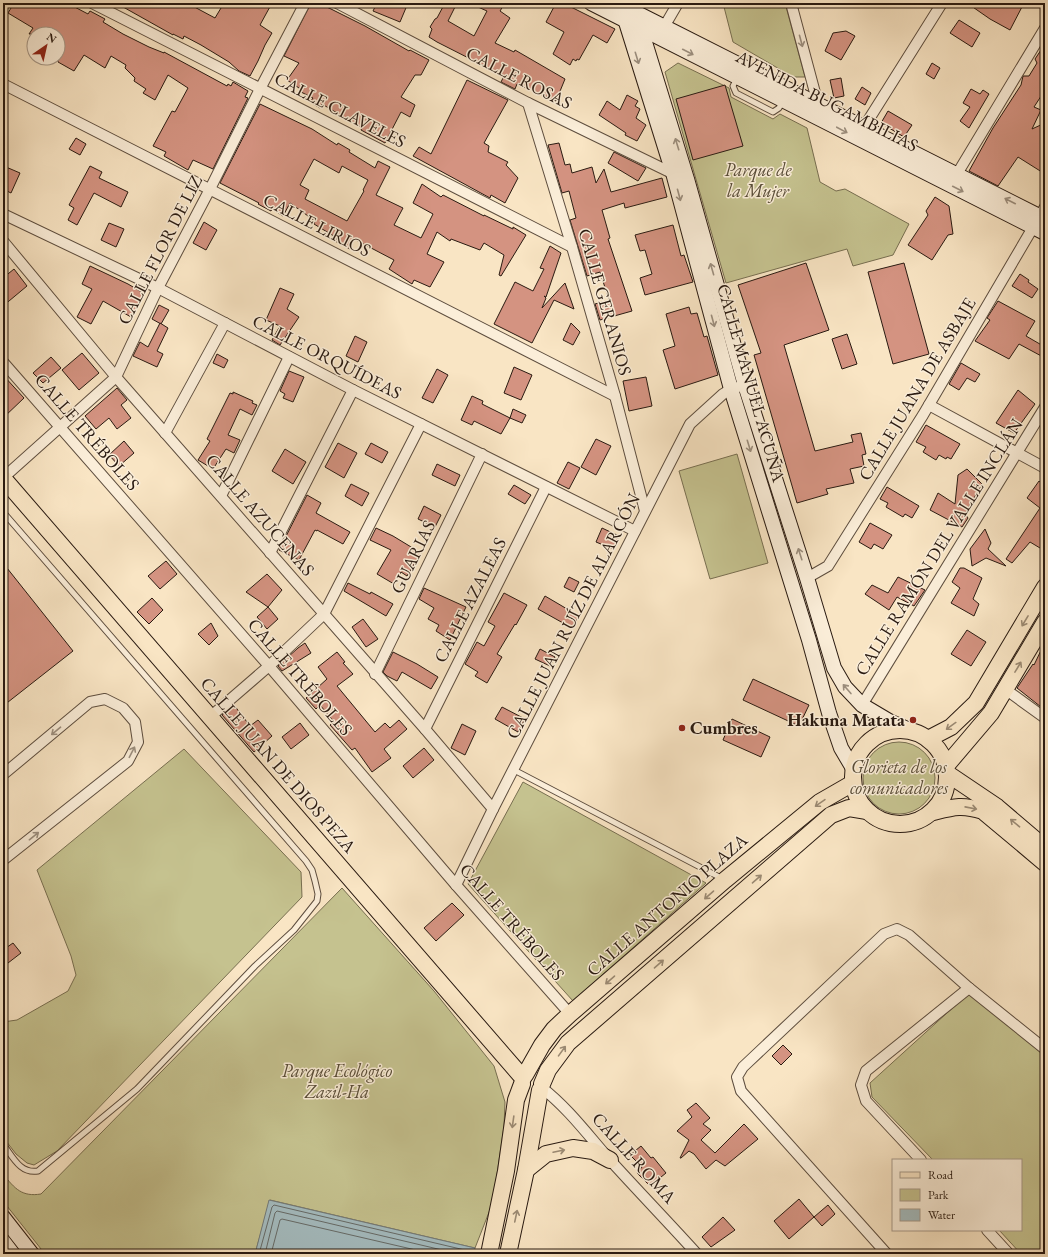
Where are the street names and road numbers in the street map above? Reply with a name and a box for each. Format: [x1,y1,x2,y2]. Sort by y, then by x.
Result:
street label: CALLE ROSAS [462,41,576,114]
street label: AVENIDA BUGAMBILIAS [731,44,922,157]
street label: CALLE CLAVELES [271,67,410,153]
street label: CALLE FLOR DE LIZ [112,171,207,328]
street label: CALLE LIRIOS [260,188,375,262]
street label: CALLE GERANIOS [574,226,637,378]
street label: CALLE MANUEL ACUÑA [712,281,791,485]
street label: CALLE JUANA DE ASBAJE [853,293,980,485]
street label: CALLE ORQUÍDEAS [249,309,406,404]
street label: CALLE TRÉBOLES [30,368,145,495]
street label: CALLE RAMÓN DEL VALLE INCLÁN [850,413,1028,680]
street label: CALLE AZUCENAS [201,449,320,581]
street label: CALLE JUAN RUÍZ DE ALARCÓN [500,488,645,743]
street label: GUARIAS [385,516,440,597]
street label: CALLE AZALEAS [428,533,511,666]
street label: CALLE TRÉBOLES [243,613,358,740]
street label: CALLE JUAN DE DIOS PEZA [196,672,361,858]
street label: CALLE ANTONIO PLAZA [581,828,752,981]
street label: CALLE TRÉBOLES [455,858,570,985]
street label: CALLE ROMA [587,1107,682,1209]

